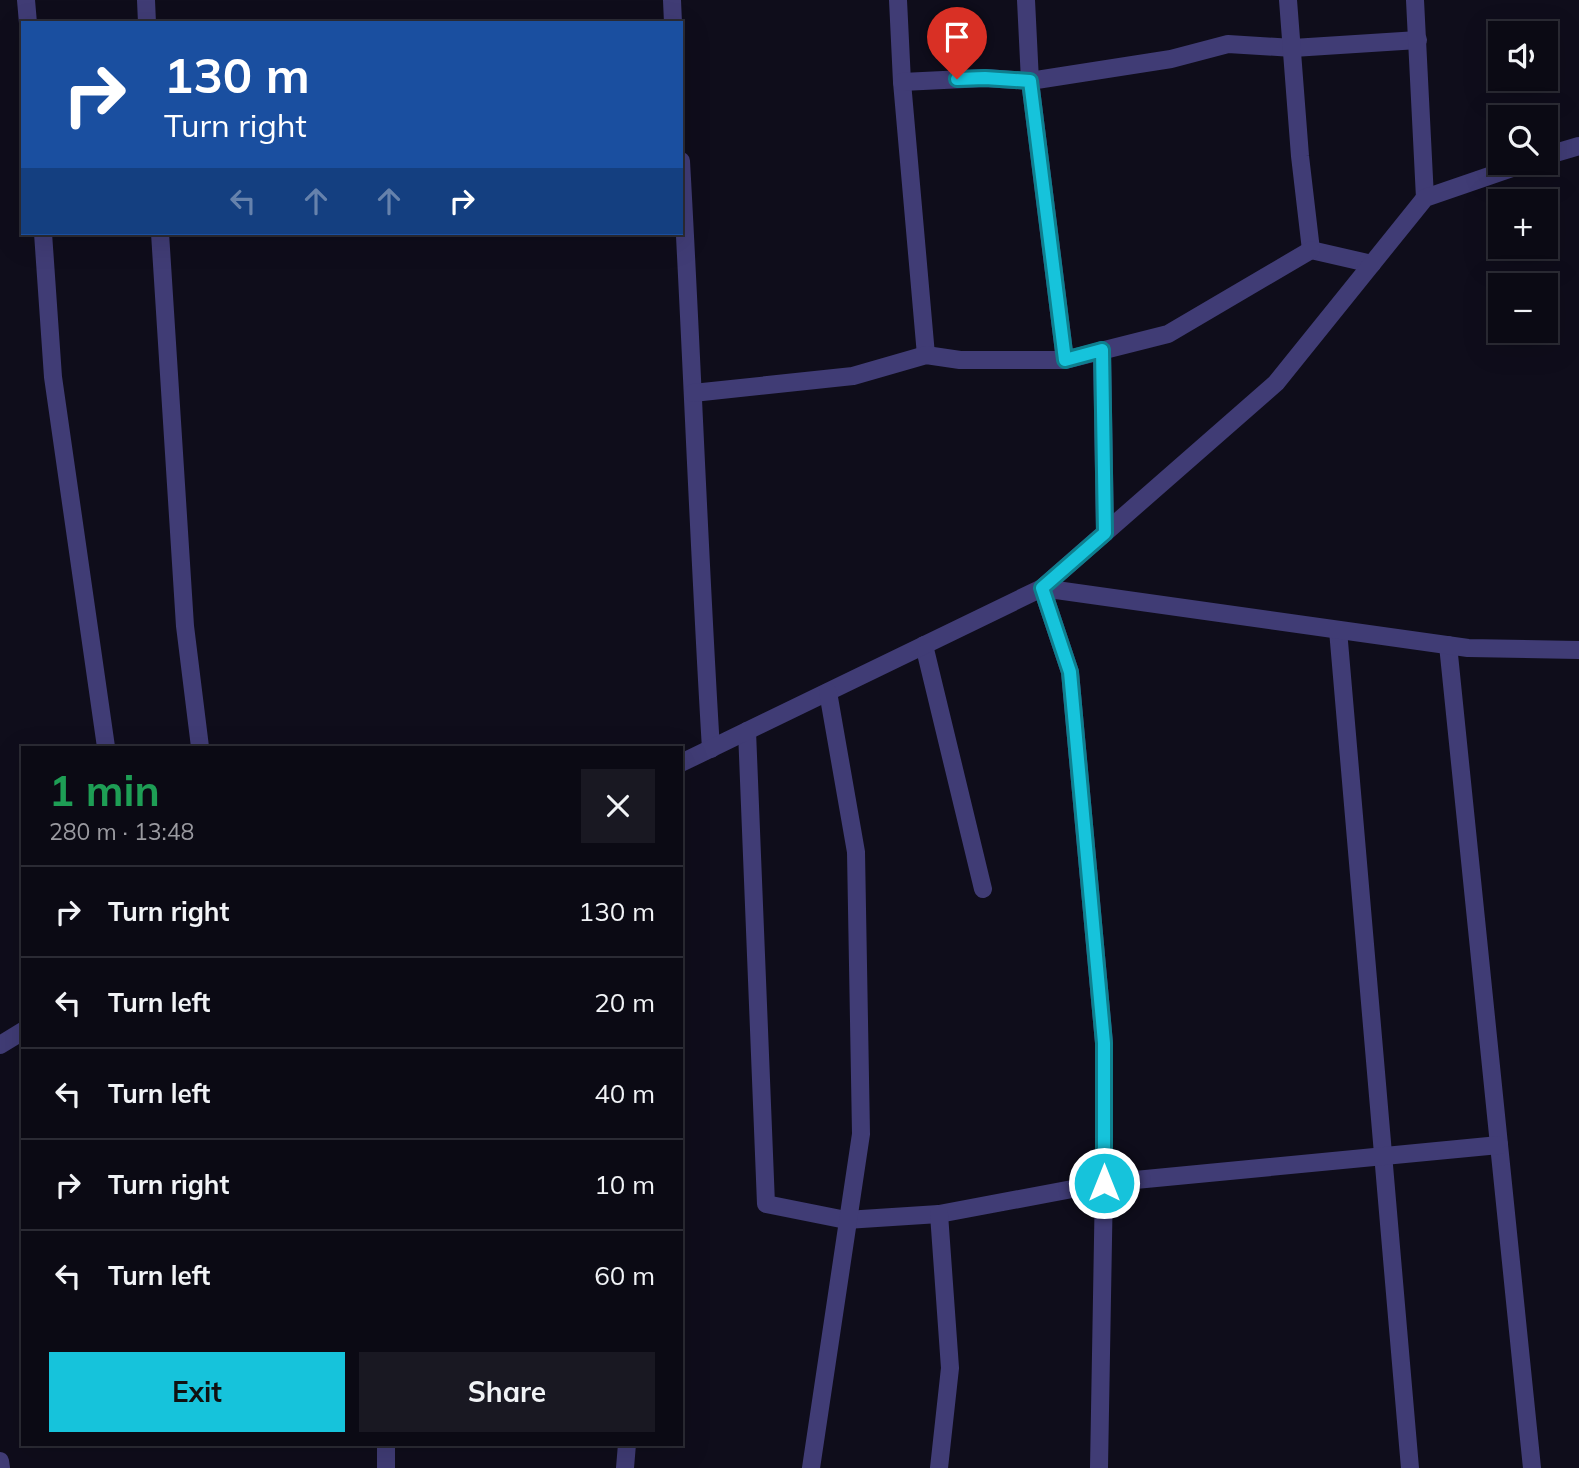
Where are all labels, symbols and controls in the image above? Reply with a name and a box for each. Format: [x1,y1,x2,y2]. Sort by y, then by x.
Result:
pin [927,7,987,79]
icon: arrive [938,18,976,56]
map controls [1488,21,1558,343]
button: sound [1488,21,1558,91]
text: 130 m [164,44,310,105]
icon: right [49,49,140,140]
text: Turn right [164,105,307,145]
button: search [1488,105,1558,175]
icon: left [224,182,262,220]
icon: ahead [297,182,335,220]
icon: ahead [370,182,408,220]
icon: right [443,182,481,220]
button: + [1488,189,1558,259]
button: − [1488,273,1558,343]
text: 1 min [49,764,160,817]
button: close [581,769,655,843]
text: 280 m · 13:48 [49,817,194,846]
icon: right [49,893,87,931]
text: Turn right [108,895,229,928]
text: 130 m [579,895,655,928]
icon: left [49,984,87,1022]
text: Turn left [108,986,210,1019]
text: 20 m [594,986,655,1019]
icon: left [49,1075,87,1113]
text: Turn left [108,1077,210,1110]
text: 40 m [594,1077,655,1110]
position arrow [1067,1146,1141,1220]
icon: right [49,1166,87,1204]
text: Turn right [108,1168,229,1201]
text: 10 m [594,1168,655,1201]
icon: left [49,1257,87,1295]
text: Turn left [108,1259,210,1292]
text: 60 m [594,1259,655,1292]
button: Exit [49,1352,345,1432]
button: Share [359,1352,655,1432]

